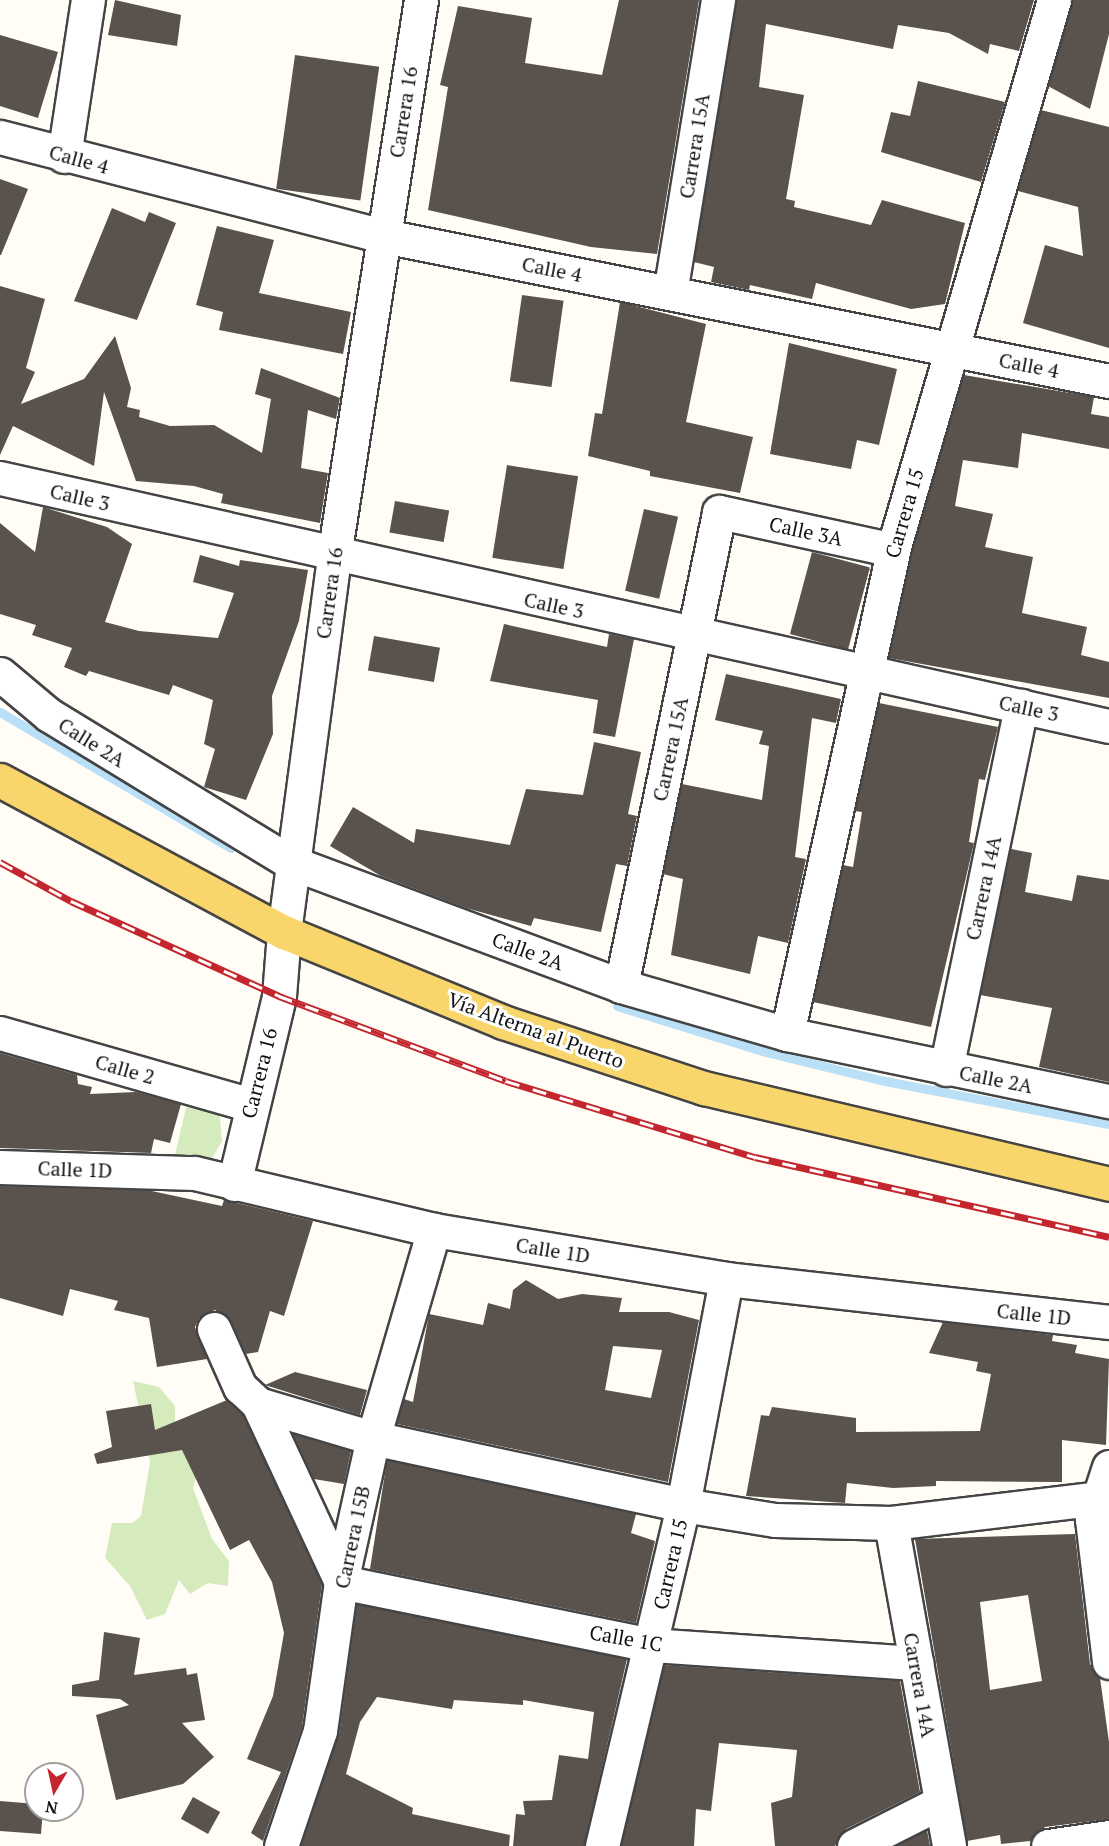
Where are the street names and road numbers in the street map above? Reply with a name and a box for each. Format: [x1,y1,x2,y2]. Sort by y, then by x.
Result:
street label: Carrera 16 [384,65,422,159]
street label: Carrera 15A [674,92,714,200]
street label: Calle 4 [47,140,111,178]
street label: Calle 4 [520,251,584,287]
street label: Calle 4 [997,347,1061,383]
street label: Carrera 15 [880,465,928,561]
street label: Calle 3 [48,478,112,516]
street label: Calle 3A [767,512,845,550]
street label: Carrera 16 [311,546,347,640]
street label: Calle 3 [522,587,586,623]
street label: Calle 3 [997,690,1061,726]
street label: Carrera 15A [647,695,693,803]
street label: Calle 2A [54,712,130,772]
street label: Carrera 14A [960,834,1006,942]
street label: Calle 2A [489,927,567,975]
street label: Vía Alterna al Puerto [444,987,628,1073]
street label: Carrera 16 [236,1025,282,1121]
street label: Calle 2 [93,1049,157,1089]
street label: Calle 2A [957,1060,1035,1098]
street label: Calle 1D [37,1156,113,1182]
street label: Calle 1D [514,1232,592,1268]
street label: Calle 1D [996,1298,1072,1330]
street label: Carrera 15B [329,1483,375,1591]
street label: Carrera 15 [648,1516,692,1612]
street label: Calle 1C [588,1620,664,1656]
street label: Carrera 14A [899,1631,941,1739]

